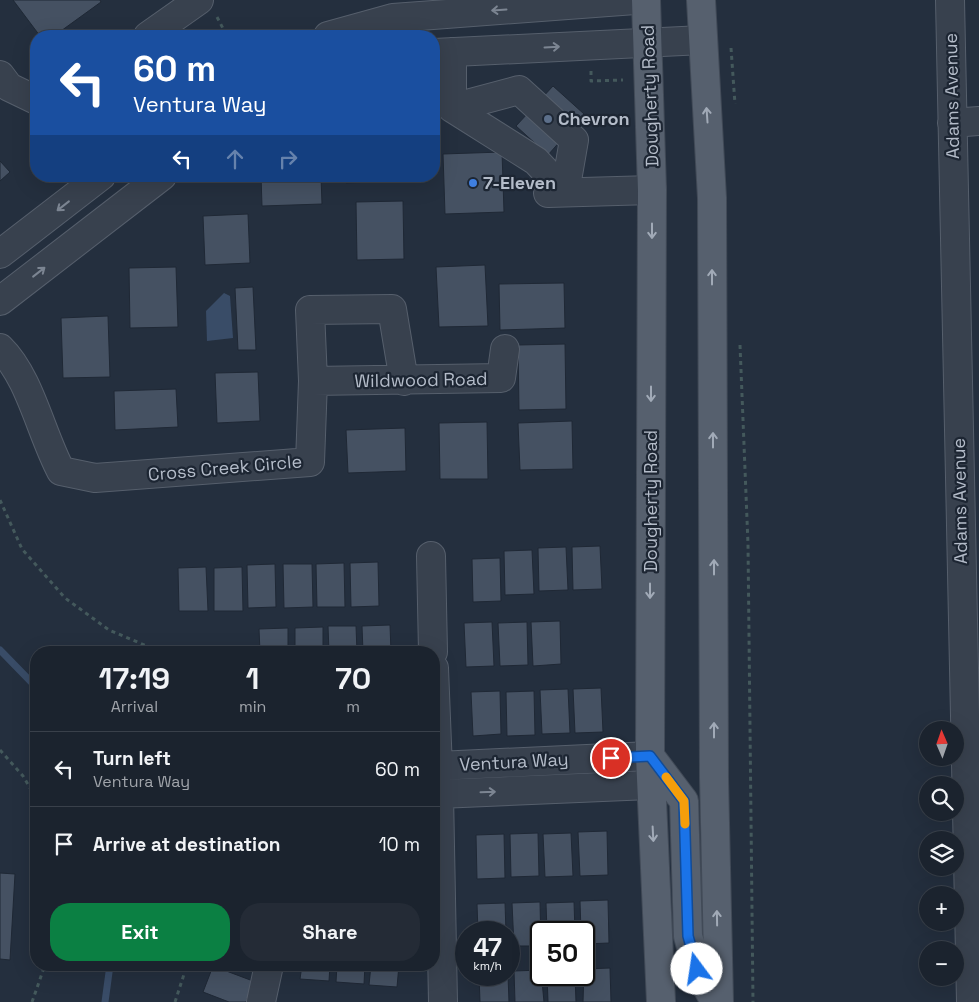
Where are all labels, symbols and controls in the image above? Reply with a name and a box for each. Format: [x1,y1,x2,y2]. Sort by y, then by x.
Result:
one-way arrow [491,5,507,15]
street label: Dougherty Road [636,25,663,167]
street label: Adams Avenue [939,33,964,159]
one-way arrow [544,43,560,52]
text: 60 m [133,47,216,91]
icon: left [50,50,115,115]
text: Ventura Way [133,90,267,118]
place label: Chevron [558,107,630,130]
one-way arrow [702,107,711,123]
marker: Chevron [542,113,554,125]
icon: left [168,145,196,173]
icon: ahead [221,145,249,173]
icon: right [274,145,302,173]
place label: 7-Eleven [483,171,556,194]
marker: 7-Eleven [467,177,479,189]
one-way arrow [56,201,70,211]
one-way arrow [647,223,657,239]
one-way arrow [32,266,45,277]
one-way arrow [707,270,717,286]
street label: Wildwood Road [354,367,488,392]
one-way arrow [646,386,656,402]
street label: Dougherty Road [639,430,662,572]
one-way arrow [708,432,718,448]
street label: Adams Avenue [947,438,972,564]
street label: Cross Creek Circle [147,449,303,486]
one-way arrow [709,559,719,576]
one-way arrow [645,583,655,599]
text: 17:19 [99,659,170,698]
text: 1 [246,659,259,698]
text: 70 [335,659,371,698]
text: Arrival [111,696,158,717]
text: min [239,696,266,717]
text: m [346,696,360,717]
north arrow [919,721,964,766]
map controls [919,721,964,986]
one-way arrow [709,722,719,738]
pin [590,737,632,779]
icon: arrive [597,744,625,772]
text: Turn left [93,746,171,771]
street label: Ventura Way [459,747,569,776]
icon: left [50,755,78,783]
text: 60 m [375,757,420,782]
text: Ventura Way [93,771,190,792]
button: search [919,776,964,821]
one-way arrow [480,787,496,797]
one-way arrow [648,826,657,842]
icon: arrive [50,830,78,858]
button: layers [919,831,964,876]
text: Arrive at destination [93,832,281,857]
text: 10 m [379,832,420,857]
button: + [919,886,964,931]
button: Exit [50,903,230,961]
button: Share [240,903,420,961]
one-way arrow [713,911,722,927]
speed limit sign: 50 [530,921,595,986]
text: 47 [473,931,502,963]
button: − [919,941,964,986]
position arrow [670,942,722,994]
text: km/h [473,958,502,974]

